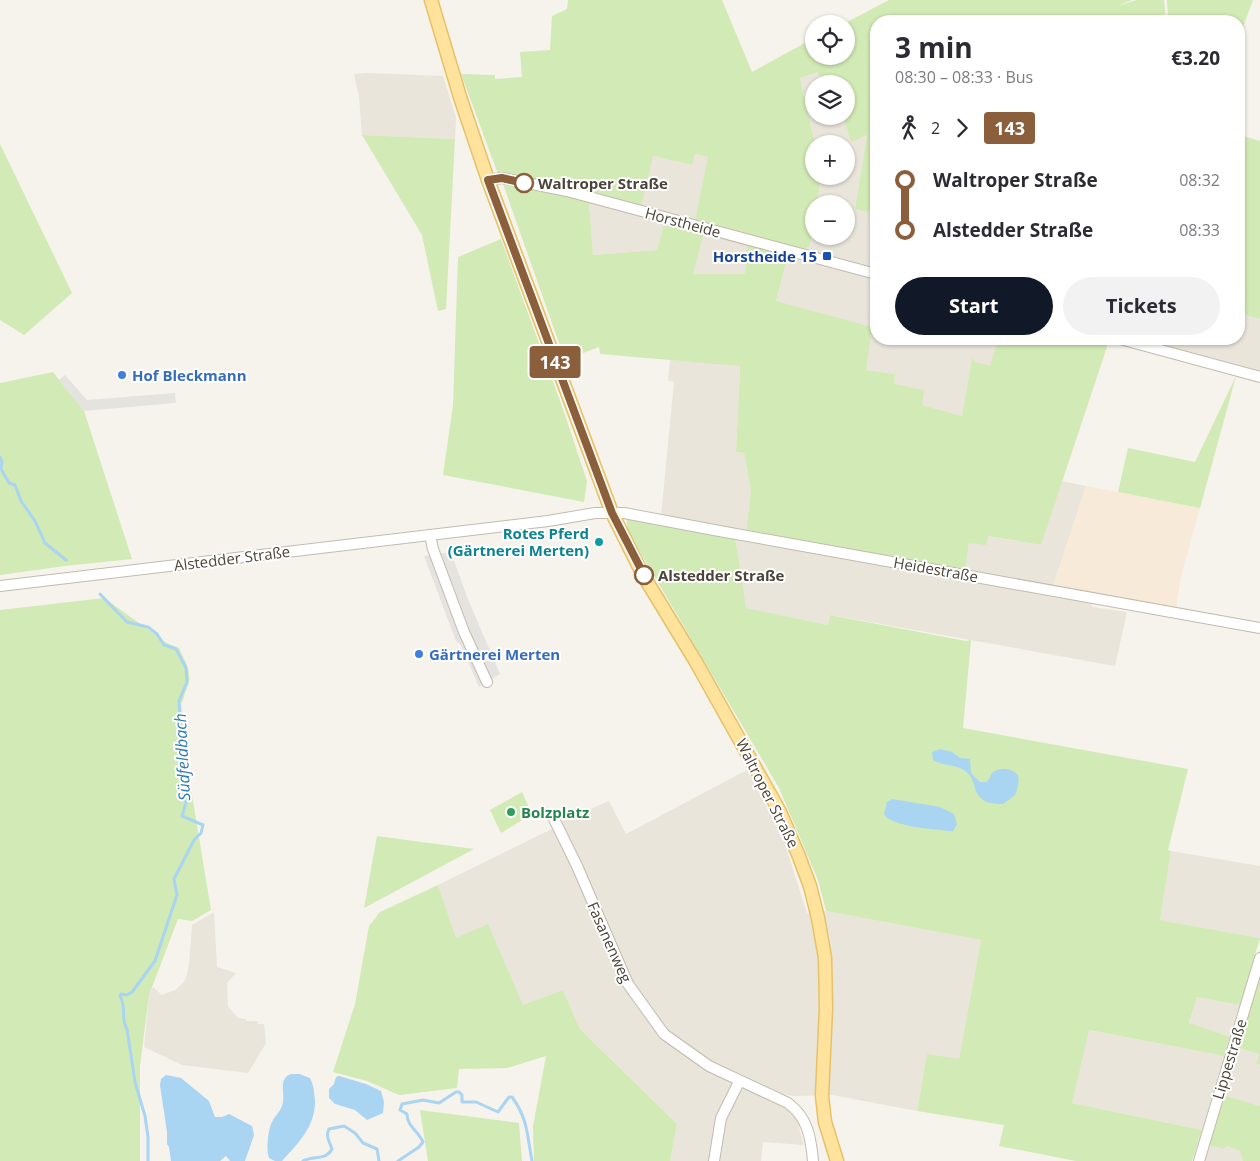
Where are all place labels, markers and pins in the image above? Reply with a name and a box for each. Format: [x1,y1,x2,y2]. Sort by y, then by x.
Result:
marker: Waltroper Straße [514,173,534,193]
place label: Waltroper Straße [538,173,668,193]
place label: Horstheide 15 [713,246,817,266]
marker: Horstheide 15 [821,250,833,262]
place label: Hof Bleckmann [132,365,247,385]
marker: Hof Bleckmann [116,369,128,381]
place label: Rotes Pferd (Gärtnerei Merten) [448,523,589,560]
marker: Rotes Pferd (Gärtnerei Merten) [593,536,605,548]
marker: Alstedder Straße [634,565,654,585]
place label: Alstedder Straße [658,565,785,585]
place label: Gärtnerei Merten [429,644,560,664]
marker: Gärtnerei Merten [413,648,425,660]
place label: Bolzplatz [521,802,589,822]
marker: Bolzplatz [505,806,517,818]

